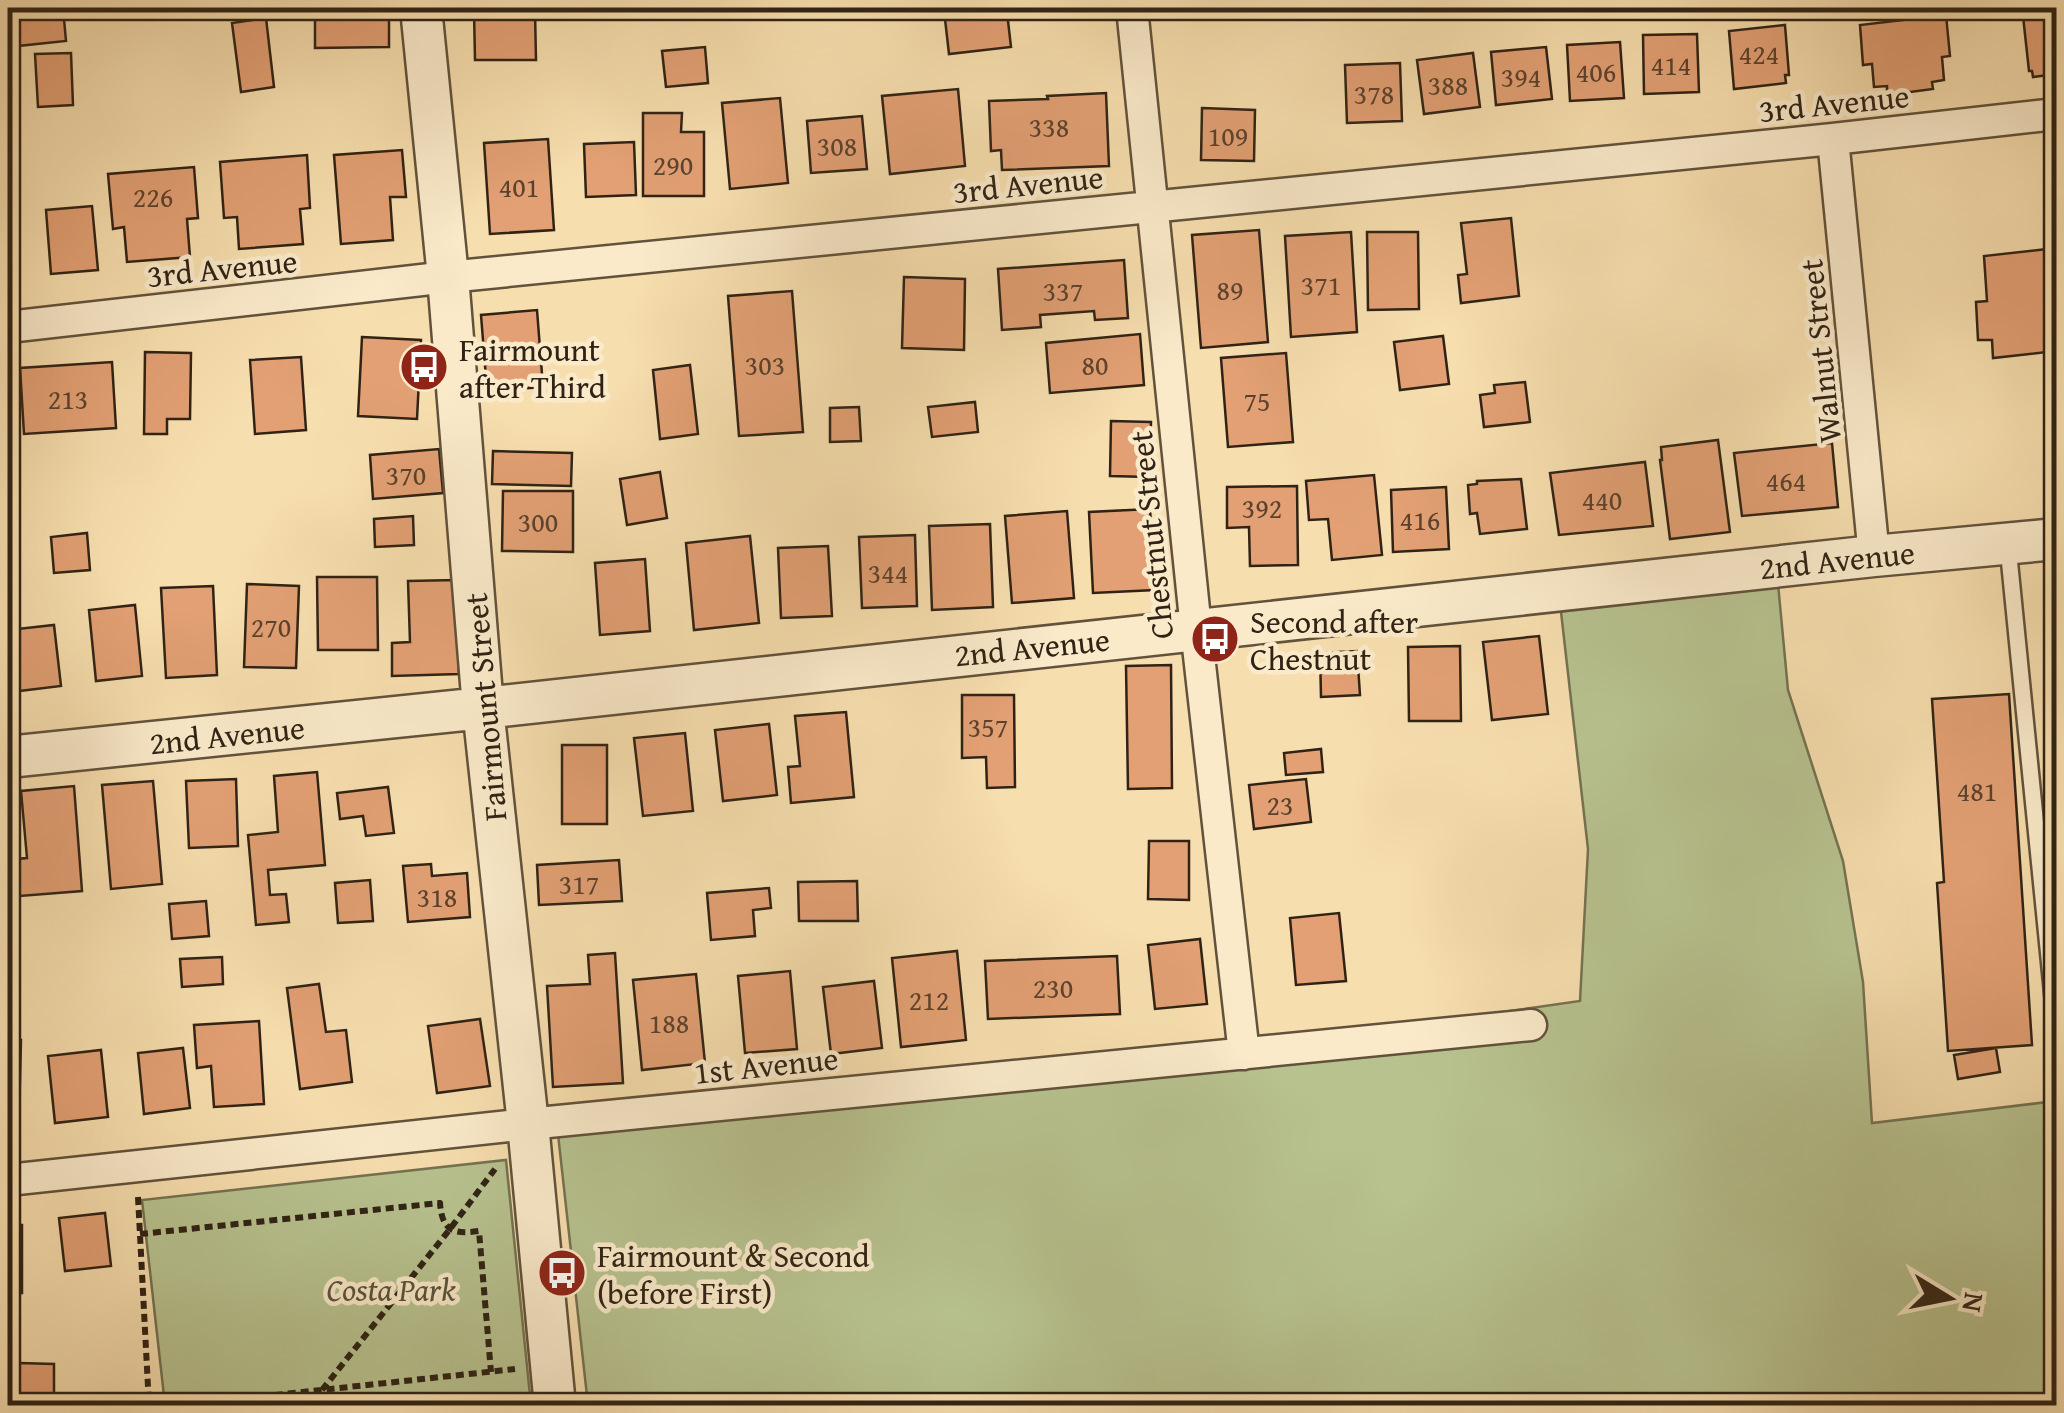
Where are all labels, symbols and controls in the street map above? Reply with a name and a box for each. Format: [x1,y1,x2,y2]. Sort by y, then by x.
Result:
house number: 424 [1739,33,1779,74]
house number: 414 [1651,44,1691,85]
house number: 406 [1576,51,1616,92]
house number: 394 [1501,56,1541,97]
house number: 388 [1428,64,1468,105]
street label: 3rd Avenue [1757,72,1911,134]
house number: 378 [1354,73,1394,114]
house number: 338 [1029,106,1069,147]
house number: 109 [1208,115,1248,156]
house number: 308 [817,125,857,166]
house number: 290 [653,144,693,185]
street label: 3rd Avenue [951,153,1105,215]
house number: 401 [499,166,539,207]
house number: 226 [133,176,173,217]
street label: 3rd Avenue [145,237,299,299]
street label: Walnut Street [1787,257,1853,445]
house number: 371 [1301,264,1341,305]
house number: 89 [1217,269,1243,310]
house number: 337 [1043,270,1083,311]
place label: Fairmount after Third [459,326,606,410]
bus stop icon: Fairmount after Third [398,341,450,393]
house number: 303 [745,344,785,385]
house number: 80 [1082,344,1108,385]
house number: 213 [48,378,88,419]
house number: 75 [1244,380,1270,421]
street label: Chestnut Street [1117,429,1185,641]
house number: 370 [386,454,426,495]
house number: 464 [1766,460,1806,501]
house number: 440 [1582,479,1622,520]
house number: 392 [1242,487,1282,528]
house number: 416 [1400,499,1440,540]
house number: 300 [518,501,558,542]
street label: 2nd Avenue [1757,528,1917,592]
house number: 344 [868,552,908,593]
street label: Fairmount Street [452,591,518,823]
place label: Second after Chestnut [1250,598,1418,682]
house number: 270 [251,606,291,647]
bus stop icon: Second after Chestnut [1189,613,1241,665]
street label: 2nd Avenue [952,615,1112,679]
street label: 2nd Avenue [147,703,307,767]
house number: 357 [968,706,1008,747]
house number: 481 [1957,770,1997,811]
house number: 23 [1267,784,1293,825]
house number: 317 [559,863,599,904]
house number: 318 [417,876,457,917]
house number: 230 [1033,967,1073,1008]
house number: 212 [909,979,949,1020]
house number: 188 [649,1002,689,1043]
street label: 1st Avenue [692,1034,840,1096]
place label: Fairmount & Second (before First) [597,1232,870,1316]
bus stop icon: Fairmount & Second (before First) [536,1247,588,1299]
north arrow [1899,1248,1999,1348]
park label: Costa Park [326,1266,456,1313]
text: N [1952,1290,1996,1315]

